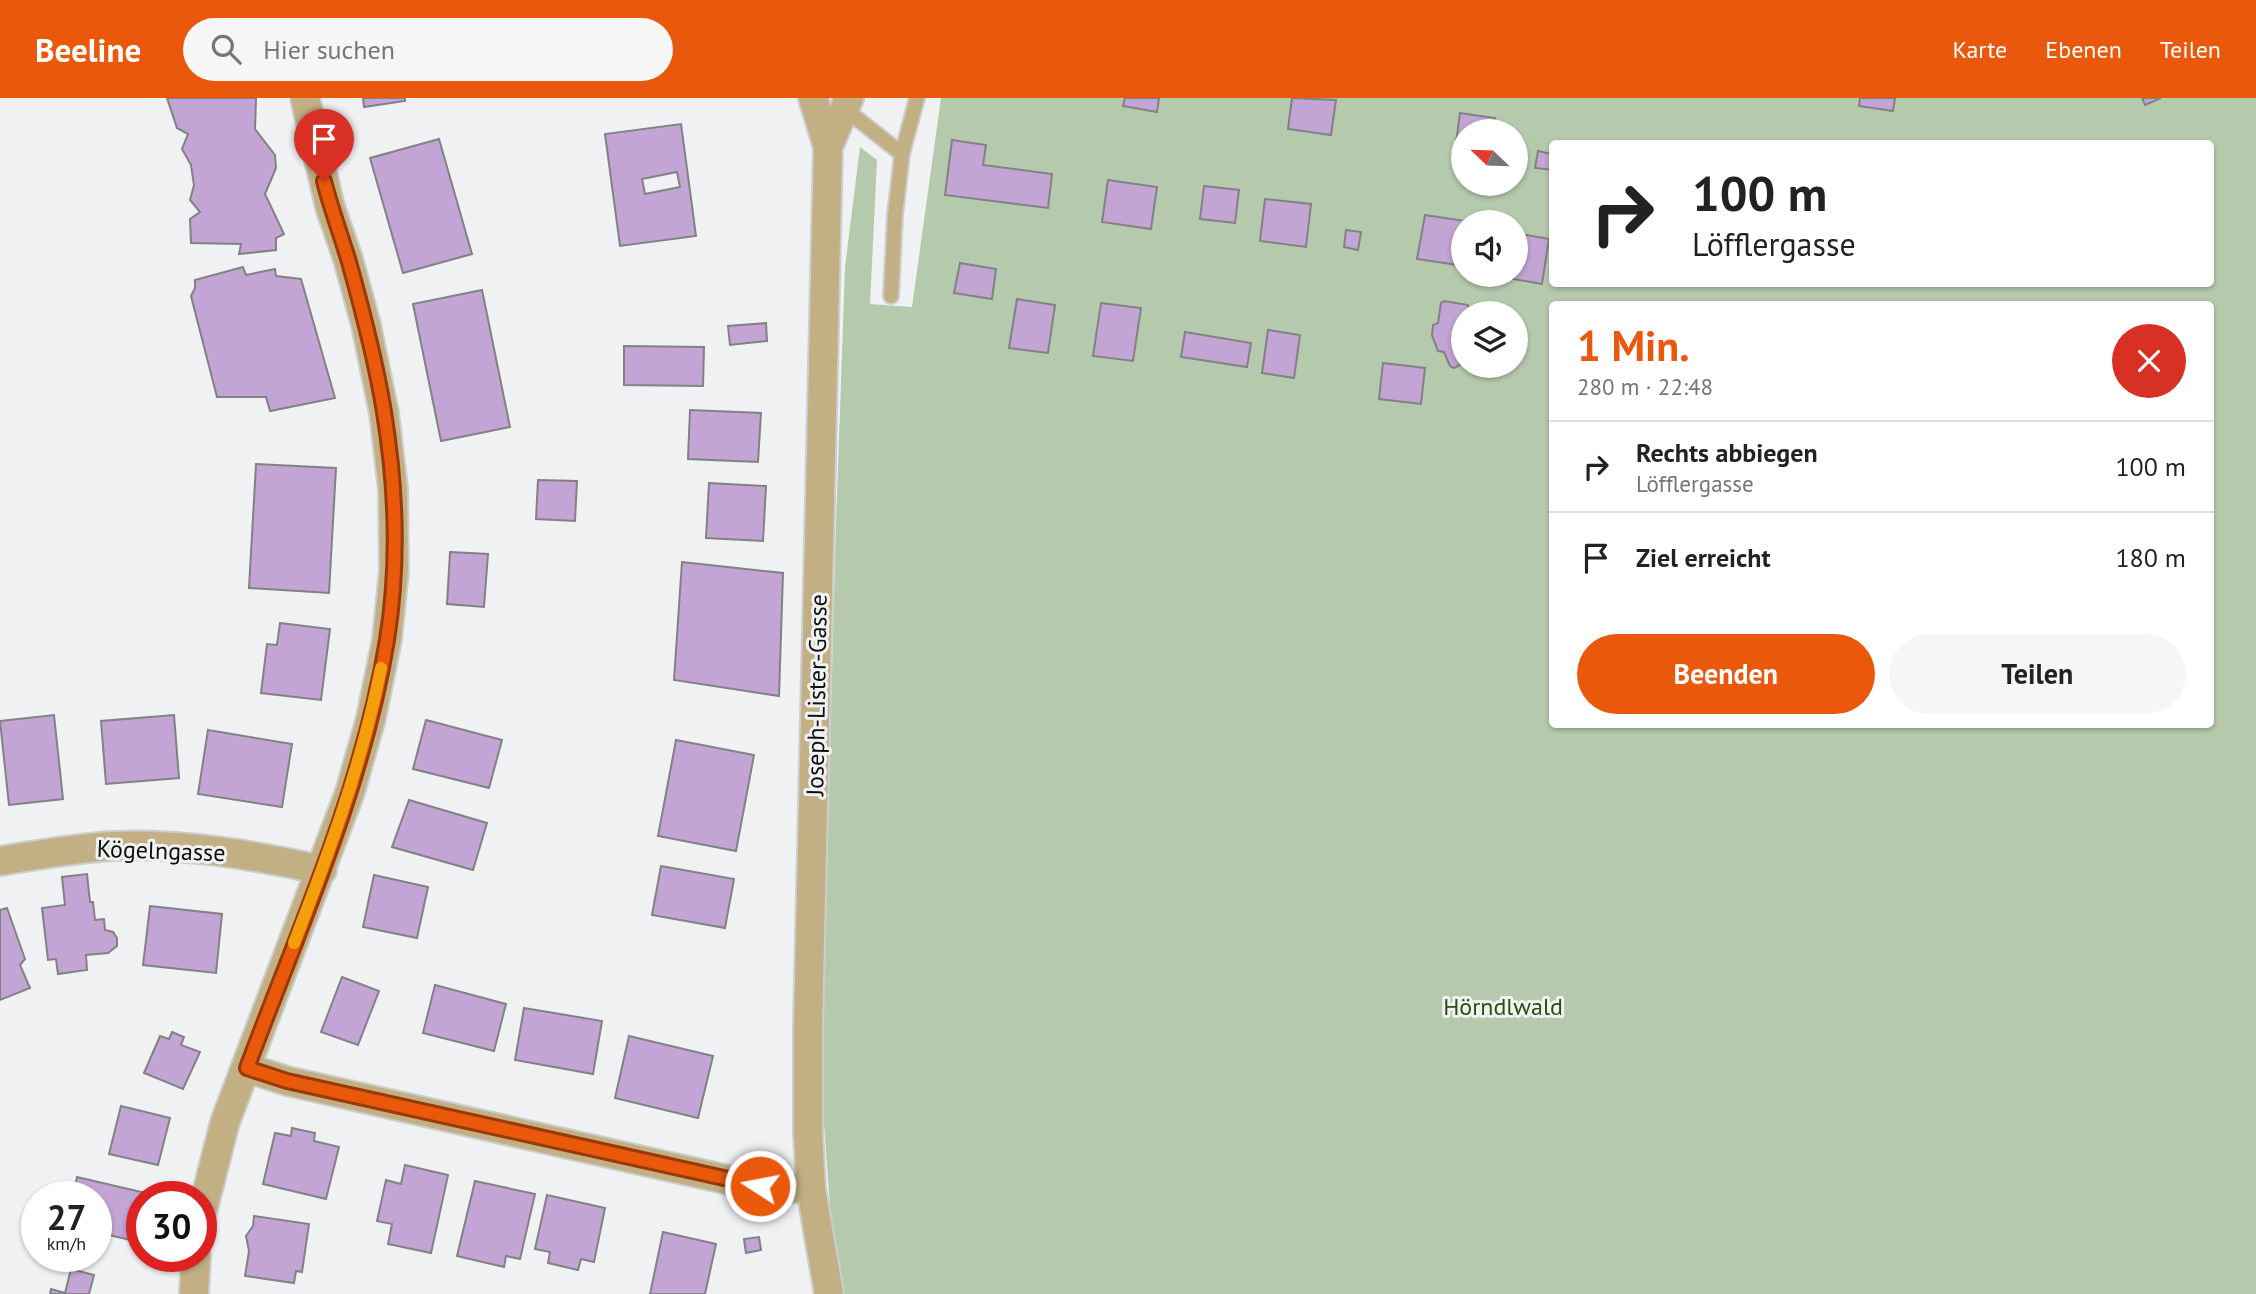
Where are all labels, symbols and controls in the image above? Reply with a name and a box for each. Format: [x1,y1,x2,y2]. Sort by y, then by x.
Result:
search box [183,18,673,81]
text: Beeline [35,28,141,71]
icon: search [207,30,245,68]
text: Hier suchen [263,33,395,66]
text: Karte [1953,34,2007,65]
text: Ebenen [2045,34,2122,65]
text: Teilen [2160,34,2221,65]
pin [294,109,354,181]
north arrow [1451,119,1528,196]
map controls [1451,119,1528,378]
icon: arrive [305,120,343,158]
text: 100 m [1692,161,1827,225]
icon: right [1577,168,1668,259]
button: sound [1451,210,1528,287]
text: Löfflergasse [1692,223,1856,265]
button: layers [1451,301,1528,378]
text: 1 Min. [1577,318,1690,373]
button: close [2112,324,2186,398]
text: 280 m · 22:48 [1577,372,1713,401]
text: Rechts abbiegen [1636,436,1818,469]
icon: right [1577,448,1615,486]
text: 100 m [2115,450,2186,483]
text: Löfflergasse [1636,469,1754,498]
icon: arrive [1577,539,1615,577]
text: Ziel erreicht [1636,541,1771,574]
text: 180 m [2115,541,2186,574]
street label: Joseph-Lister-Gasse [799,594,834,797]
button: Beenden [1577,634,1875,714]
button: Teilen [1889,634,2186,714]
street label: Kögelngasse [96,833,226,868]
park label: Hörndlwald [1443,991,1563,1022]
position arrow [723,1149,797,1223]
speed limit sign: 30 [126,1181,217,1272]
text: 27 [47,1194,86,1240]
text: km/h [47,1232,86,1255]

